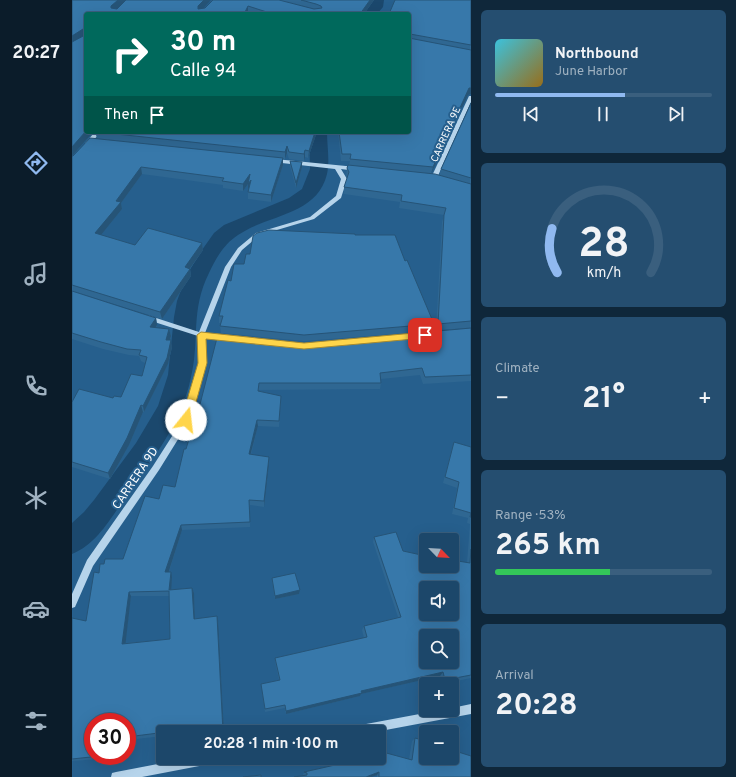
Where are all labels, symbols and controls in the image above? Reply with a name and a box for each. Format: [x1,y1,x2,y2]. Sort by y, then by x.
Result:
text: 30 m [170,25,236,61]
icon: right [104,28,156,80]
text: 20:27 [12,42,60,65]
text: Northbound [555,45,639,64]
text: Calle 94 [170,60,236,83]
text: June Harbor [555,64,628,80]
icon: previous [520,103,542,125]
icon: pause [592,103,614,125]
icon: next [665,103,687,125]
icon: arrive [146,104,168,126]
street label: CARRERA 9E [428,105,464,164]
text: Then [104,106,138,125]
icon: directions [22,149,50,177]
text: 28 [578,219,629,272]
icon: music [22,260,50,288]
text: km/h [586,264,621,282]
pin [408,318,442,352]
icon: arrive [414,324,436,346]
text: Climate [495,361,540,377]
icon: phone [22,372,50,400]
text: 21° [582,381,625,418]
text: − [495,386,509,413]
text: + [698,386,712,413]
position arrow [165,399,207,441]
street label: CARRERA 9D [109,444,163,513]
icon: climate [22,484,50,512]
text: Range · 53% [495,508,566,524]
text: 265 km [495,528,601,565]
north arrow [419,533,459,573]
map controls [419,533,459,765]
button: sound [419,581,459,621]
icon: car [22,595,50,623]
button: search [419,629,459,669]
text: Arrival [495,668,534,684]
button: + [419,677,459,717]
text: 20:28 [495,688,578,725]
icon: filters [22,707,50,735]
speed limit sign: 30 [84,713,136,765]
button: − [419,725,459,765]
text: 20:28 · 1 min · 100 m [204,735,338,754]

